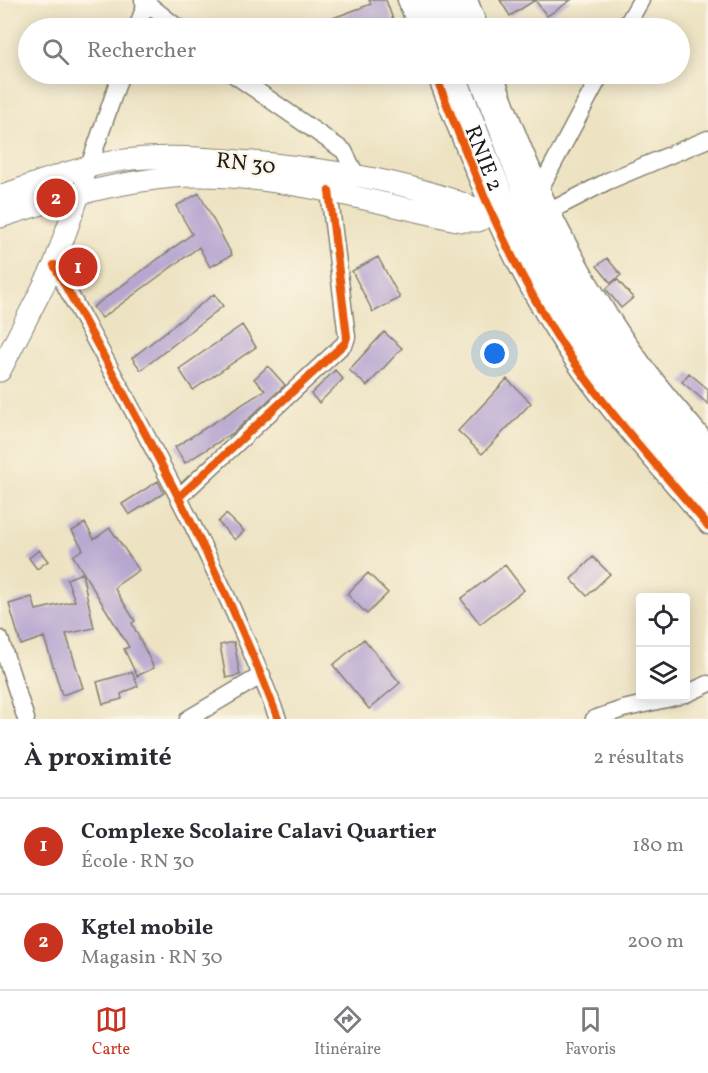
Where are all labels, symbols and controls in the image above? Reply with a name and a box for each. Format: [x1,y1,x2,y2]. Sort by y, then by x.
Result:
search box [18,18,690,84]
icon: search [39,35,72,68]
text: Rechercher [87,36,196,67]
street label: RNIE 2 [456,121,510,196]
street label: RN 30 [214,146,277,183]
pin: 2 [36,176,76,220]
pin: 1 [58,244,98,290]
your location [480,339,509,368]
map controls [636,593,690,701]
button: locate [636,593,690,647]
button: layers [636,647,690,701]
text: À proximité [24,740,172,776]
text: 2 résultats [593,744,684,772]
text: Complexe Scolaire Calavi Quartier [81,817,437,848]
text: 1 [39,832,48,860]
text: 180 m [632,832,684,860]
text: École · RN 30 [81,848,194,876]
text: Kgtel mobile [81,913,213,944]
text: 2 [38,928,49,956]
text: 200 m [627,928,684,956]
text: Magasin · RN 30 [81,944,223,972]
tab: Carte [92,1003,130,1061]
tab: Itinéraire [314,1003,381,1061]
tab: Favoris [565,1003,616,1061]

